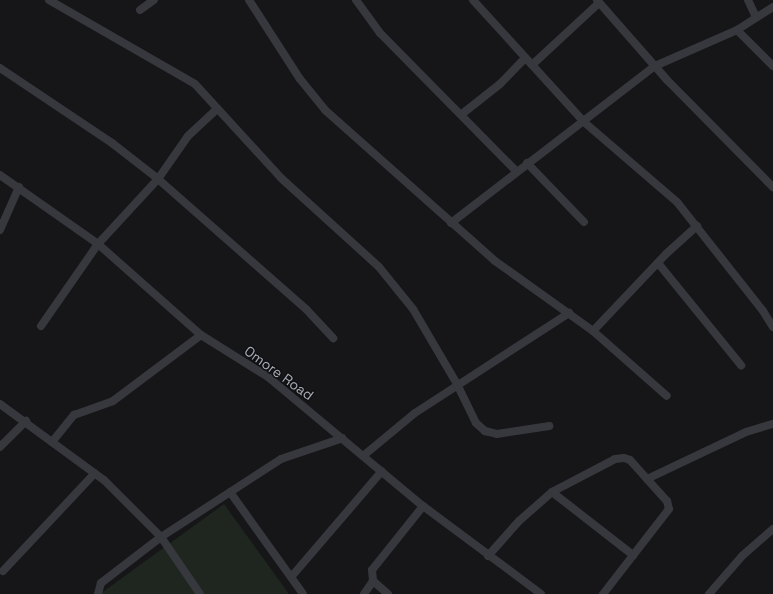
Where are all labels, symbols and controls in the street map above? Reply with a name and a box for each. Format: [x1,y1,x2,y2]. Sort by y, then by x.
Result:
street label: Omore Road [241,342,317,404]

